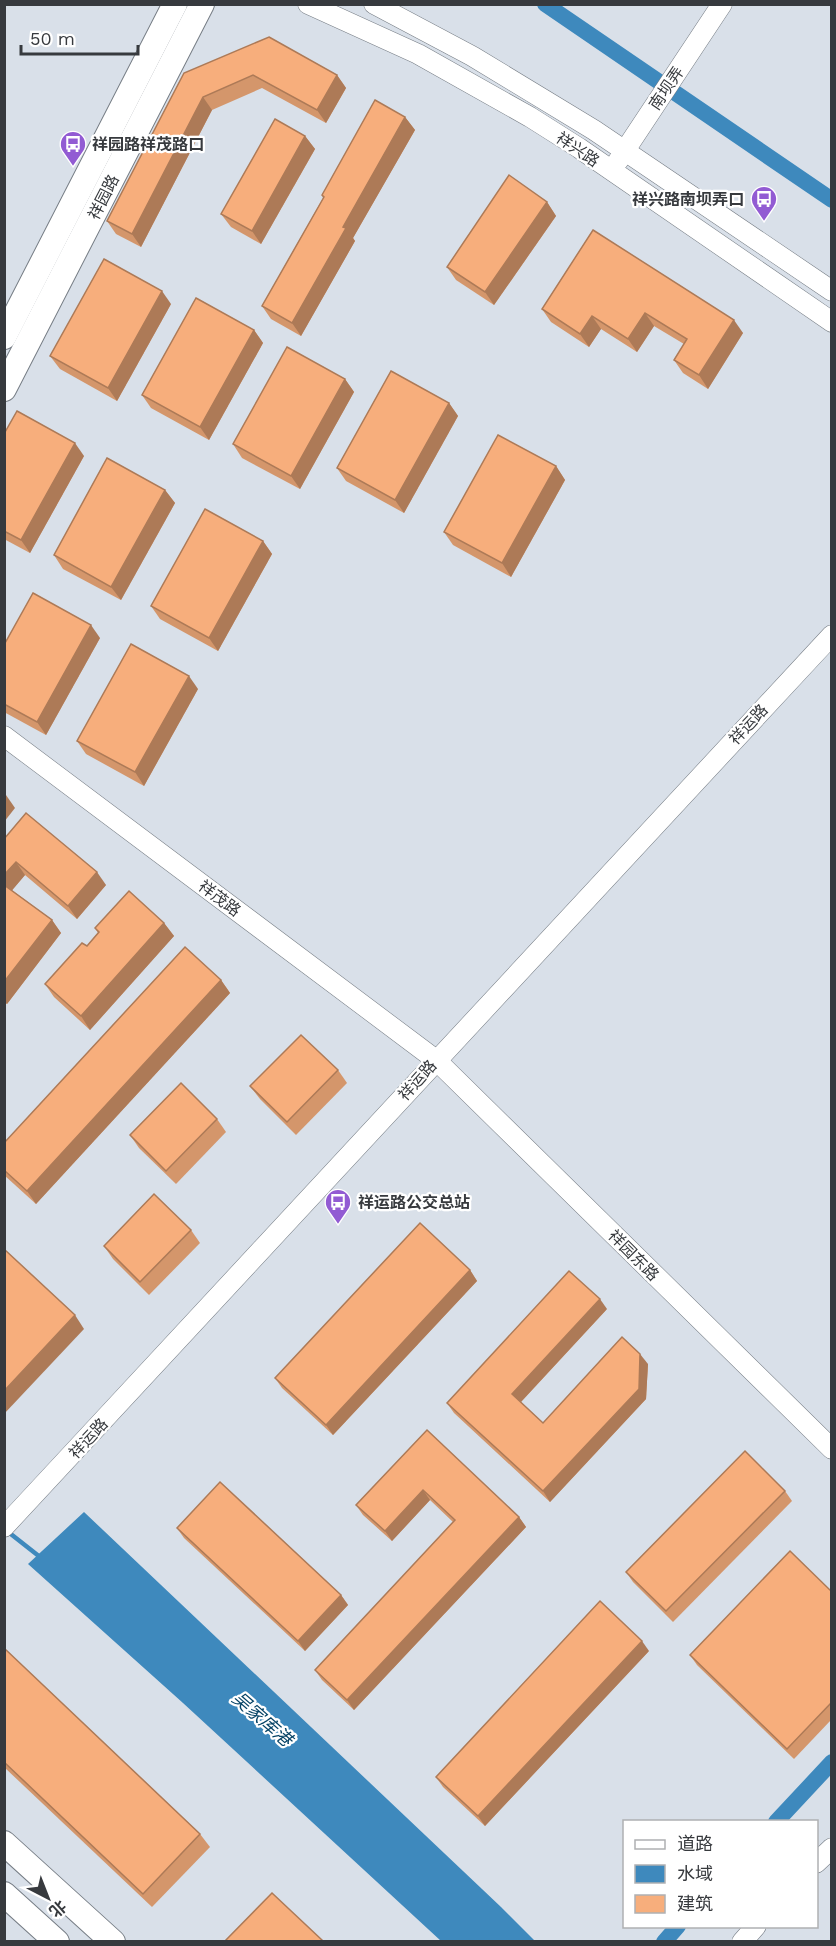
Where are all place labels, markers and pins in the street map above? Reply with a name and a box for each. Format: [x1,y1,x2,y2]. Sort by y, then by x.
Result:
bus stop icon: 祥园路祥茂路口 [58,129,88,167]
place label: 祥园路祥茂路口 [92,135,204,154]
bus stop icon: 祥兴路南坝弄口 [749,184,779,222]
place label: 祥兴路南坝弄口 [632,190,744,209]
bus stop icon: 祥运路公交总站 [323,1187,353,1225]
place label: 祥运路公交总站 [358,1193,470,1212]

